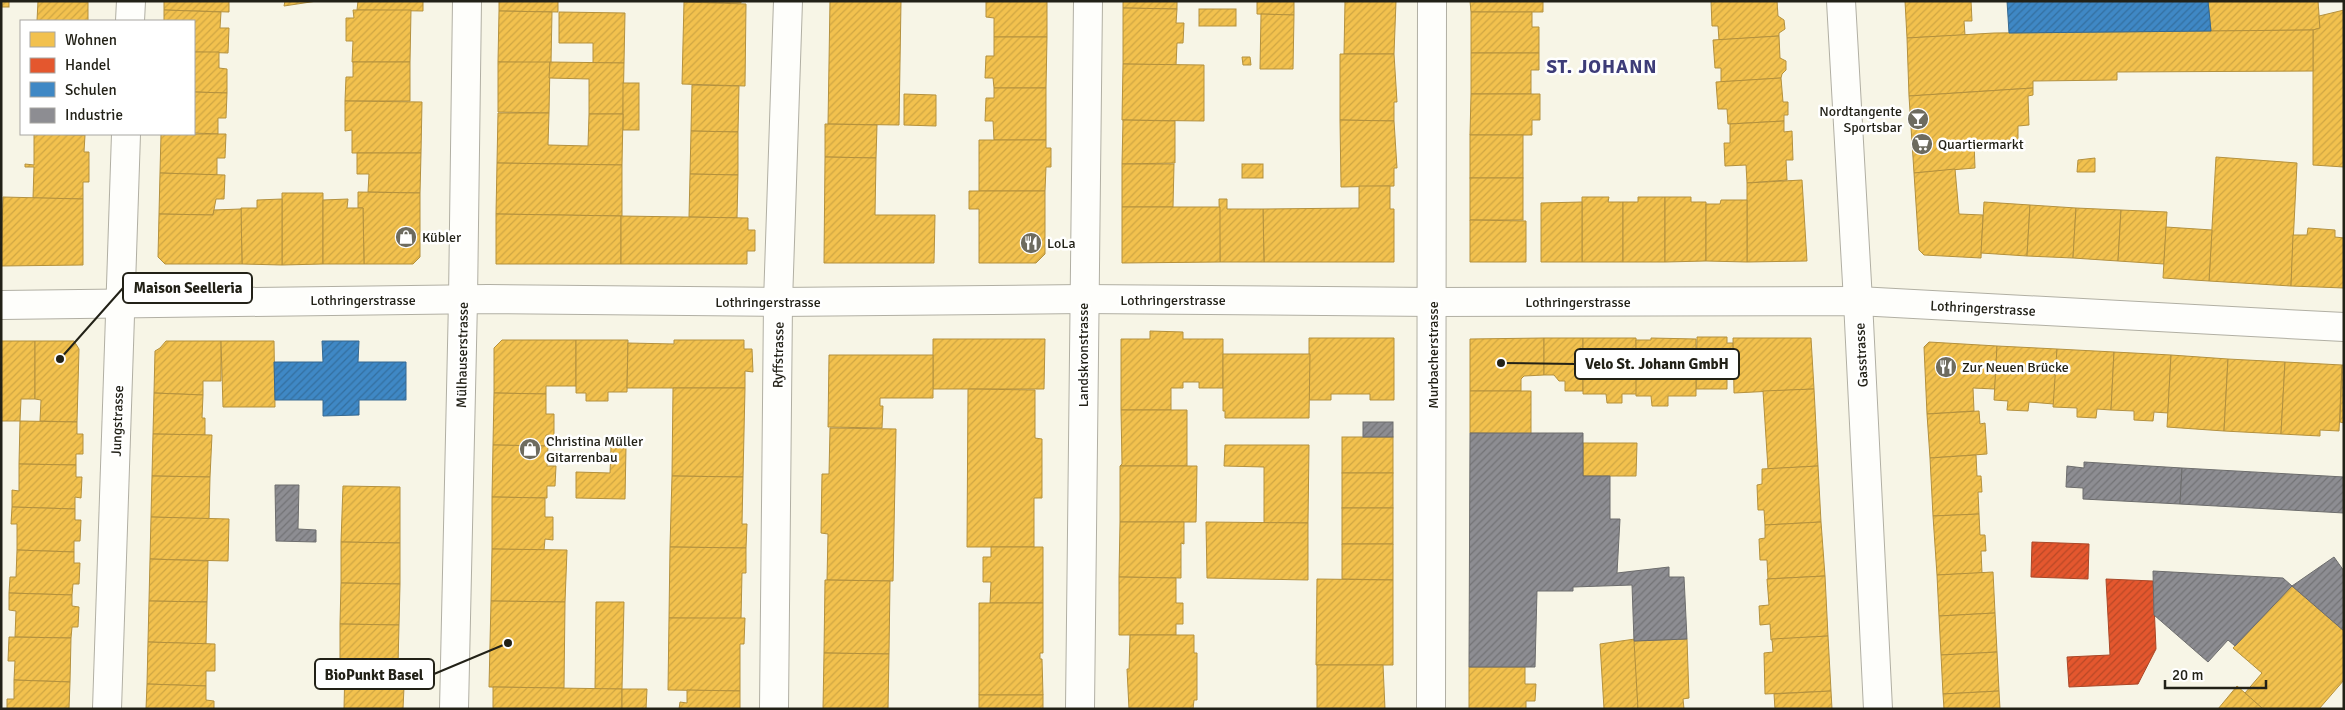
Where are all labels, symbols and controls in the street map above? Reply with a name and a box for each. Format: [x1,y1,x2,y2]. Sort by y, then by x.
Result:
legend [20,20,195,135]
text: Wohnen [65,31,117,49]
district label: ST. JOHANN [1546,55,1658,79]
text: Handel [65,56,111,74]
text: Schulen [65,81,117,99]
place label: Nordtangente Sportsbar [1819,103,1903,136]
text: Industrie [65,106,123,124]
bar icon: Nordtangente Sportsbar [1906,107,1930,131]
supermarket icon: Quartiermarkt [1910,132,1934,156]
place label: Quartiermarkt [1938,136,2024,153]
shop icon: Kübler [394,225,418,249]
place label: Kübler [422,229,462,246]
restaurant icon: LoLa [1019,231,1043,255]
place label: LoLa [1047,235,1076,252]
callout: Maison Seelleria [123,273,252,303]
text: Maison Seelleria [134,279,243,297]
street label: Lothringerstrasse [310,292,416,309]
street label: Lothringerstrasse [1120,292,1226,309]
street label: Lothringerstrasse [715,294,821,311]
street label: Lothringerstrasse [1525,294,1631,311]
street label: Lothringerstrasse [1930,297,2036,320]
street label: Murbacherstrasse [1425,301,1442,409]
street label: Mülhauserstrasse [453,302,472,408]
street label: Landskronstrasse [1075,303,1092,407]
street label: Ryffstrasse [769,322,788,388]
street label: Gasstrasse [1851,322,1872,388]
callout: Velo St. Johann GmbH [1575,349,1739,379]
text: Velo St. Johann GmbH [1585,355,1729,373]
restaurant icon: Zur Neuen Brücke [1934,355,1958,379]
place label: Zur Neuen Brücke [1962,359,2069,376]
street label: Jungstrasse [108,385,127,457]
place label: Christina Müller Gitarrenbau [546,433,644,466]
shop icon: Christina Müller Gitarrenbau [518,437,542,461]
scale bar [2165,658,2266,690]
callout: BioPunkt Basel [315,659,434,689]
text: BioPunkt Basel [324,666,424,684]
text: 20 m [2172,666,2203,684]

